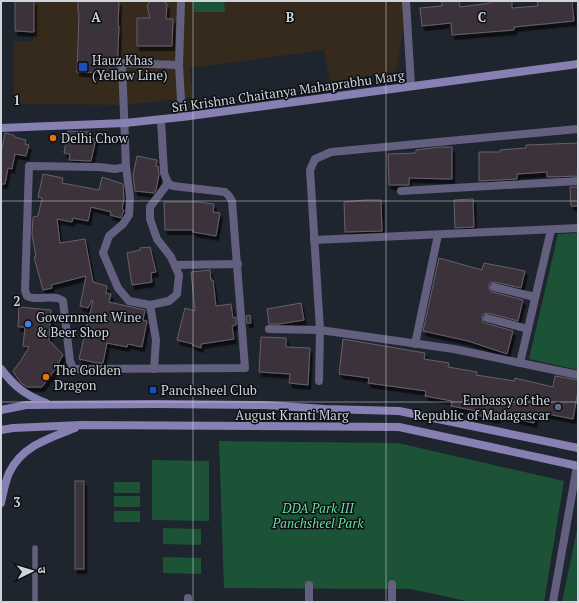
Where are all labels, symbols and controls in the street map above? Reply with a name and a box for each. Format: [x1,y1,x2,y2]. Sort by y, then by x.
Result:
text: A [91,8,101,26]
text: B [286,8,294,26]
text: C [478,8,486,26]
place label: Hauz Khas (Yellow Line) [92,51,167,84]
marker: Hauz Khas (Yellow Line) [77,61,89,73]
street label: Sri Krishna Chaitanya Mahaprabhu Marg [170,66,406,116]
text: 1 [13,91,21,109]
place label: Delhi Chow [61,129,128,147]
marker: Delhi Chow [48,133,58,143]
text: 2 [13,292,21,310]
place label: Government Wine & Beer Shop [36,308,141,341]
marker: Government Wine & Beer Shop [23,319,33,329]
place label: The Golden Dragon [54,361,121,394]
marker: The Golden Dragon [41,372,51,382]
place label: Panchsheel Club [161,381,257,399]
marker: Panchsheel Club [148,385,158,395]
place label: Embassy of the Republic of Madagascar [413,391,550,424]
marker: Embassy of the Republic of Madagascar [553,402,563,412]
street label: August Kranti Marg [235,406,349,424]
text: 3 [13,493,21,511]
park label: DDA Park III Panchsheel Park [272,499,364,532]
north arrow [12,551,52,591]
text: उ [35,566,49,575]

